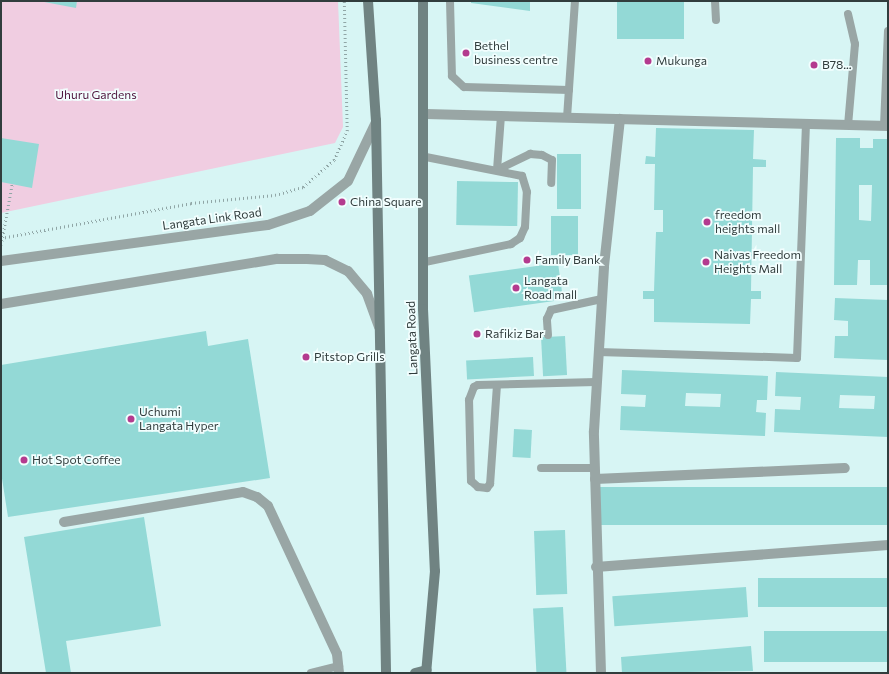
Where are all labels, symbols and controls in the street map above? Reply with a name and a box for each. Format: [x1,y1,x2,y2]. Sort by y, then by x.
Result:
place label: Bethel business centre [474,39,558,67]
marker: Bethel business centre [461,48,471,58]
place label: Mukunga [656,54,707,68]
marker: Mukunga [643,56,653,66]
place label: B78... [822,58,852,72]
marker: B78... [809,60,819,70]
park label: Uhuru Gardens [55,88,137,102]
place label: China Square [350,195,422,209]
marker: China Square [337,197,347,207]
street label: Langata Link Road [162,205,262,233]
place label: freedom heights mall [715,208,780,236]
marker: freedom heights mall [702,217,712,227]
place label: Naivas Freedom Heights Mall [714,248,801,276]
place label: Family Bank [535,253,600,267]
marker: Family Bank [522,255,532,265]
marker: Naivas Freedom Heights Mall [701,257,711,267]
place label: Langata Road mall [524,274,577,302]
marker: Langata Road mall [511,283,521,293]
street label: Langata Road [404,301,420,375]
place label: Rafikiz Bar [485,327,544,341]
marker: Rafikiz Bar [472,329,482,339]
place label: Pitstop Grills [314,350,385,364]
marker: Pitstop Grills [301,352,311,362]
place label: Uchumi Langata Hyper [139,405,219,433]
marker: Uchumi Langata Hyper [126,414,136,424]
place label: Hot Spot Coffee [32,453,121,467]
marker: Hot Spot Coffee [19,455,29,465]

